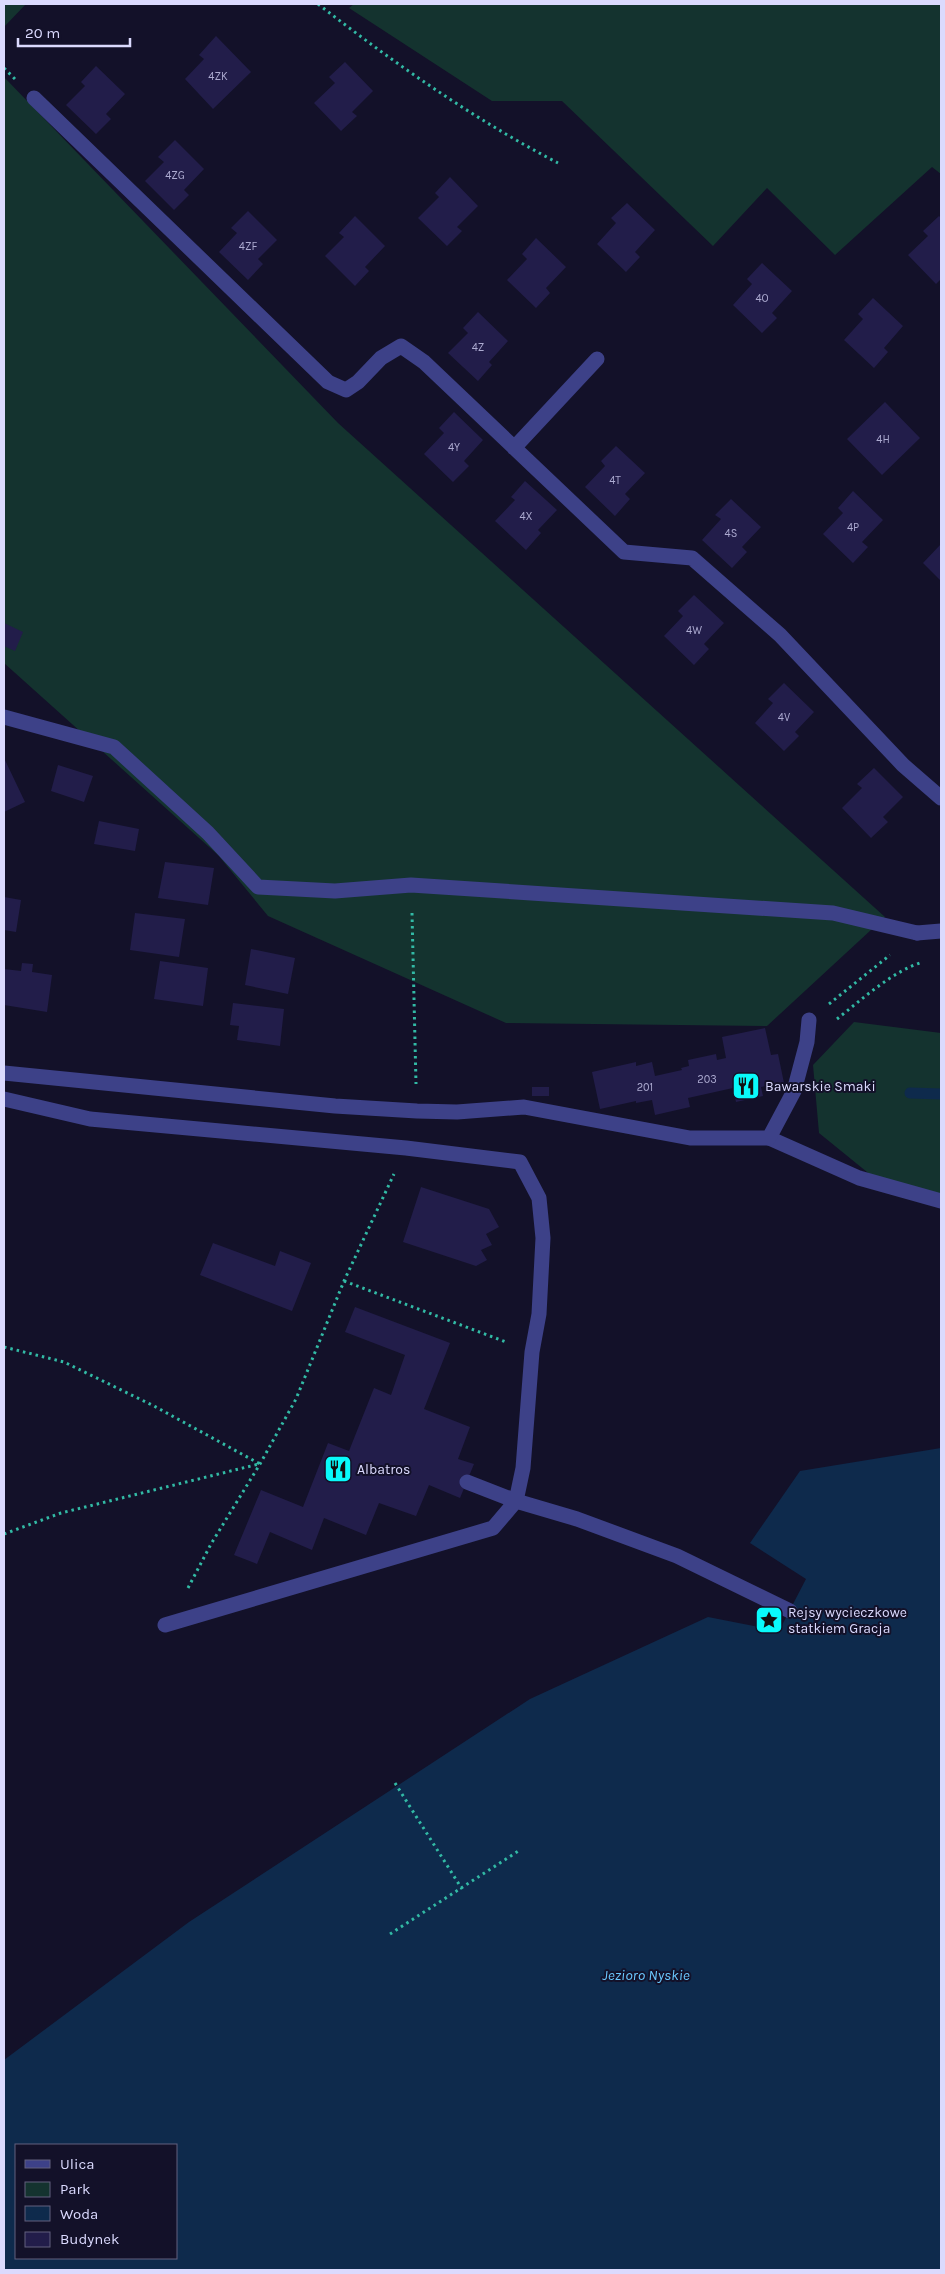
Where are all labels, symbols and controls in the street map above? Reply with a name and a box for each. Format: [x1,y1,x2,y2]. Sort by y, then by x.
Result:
scale bar [18,15,130,47]
text: 20 m [25,24,60,42]
house number: 4ZK [208,70,228,83]
house number: 4ZG [165,169,185,182]
house number: 4ZF [239,240,257,253]
house number: 4O [755,292,769,305]
house number: 4Z [472,341,484,354]
house number: 4H [876,433,890,446]
house number: 4Y [448,441,460,454]
house number: 4T [609,474,621,487]
house number: 4X [519,510,533,523]
house number: 4P [847,521,859,534]
house number: 4S [725,527,737,540]
house number: 4W [686,624,702,637]
house number: 4V [778,711,790,724]
restaurant icon: Bawarskie Smaki [731,1071,761,1101]
house number: 203 [697,1073,717,1086]
place label: Bawarskie Smaki [765,1078,876,1095]
house number: 201 [637,1081,653,1094]
restaurant icon: Albatros [323,1454,353,1484]
place label: Albatros [357,1461,410,1478]
place label: Rejsy wycieczkowe statkiem Gracja [788,1604,907,1637]
place icon: Rejsy wycieczkowe statkiem Gracja [754,1605,784,1635]
water label: Jezioro Nyskie [602,1966,690,1984]
legend [15,2144,178,2259]
text: Ulica [60,2155,94,2173]
text: Park [60,2180,90,2198]
text: Woda [60,2205,98,2223]
text: Budynek [60,2230,119,2248]

